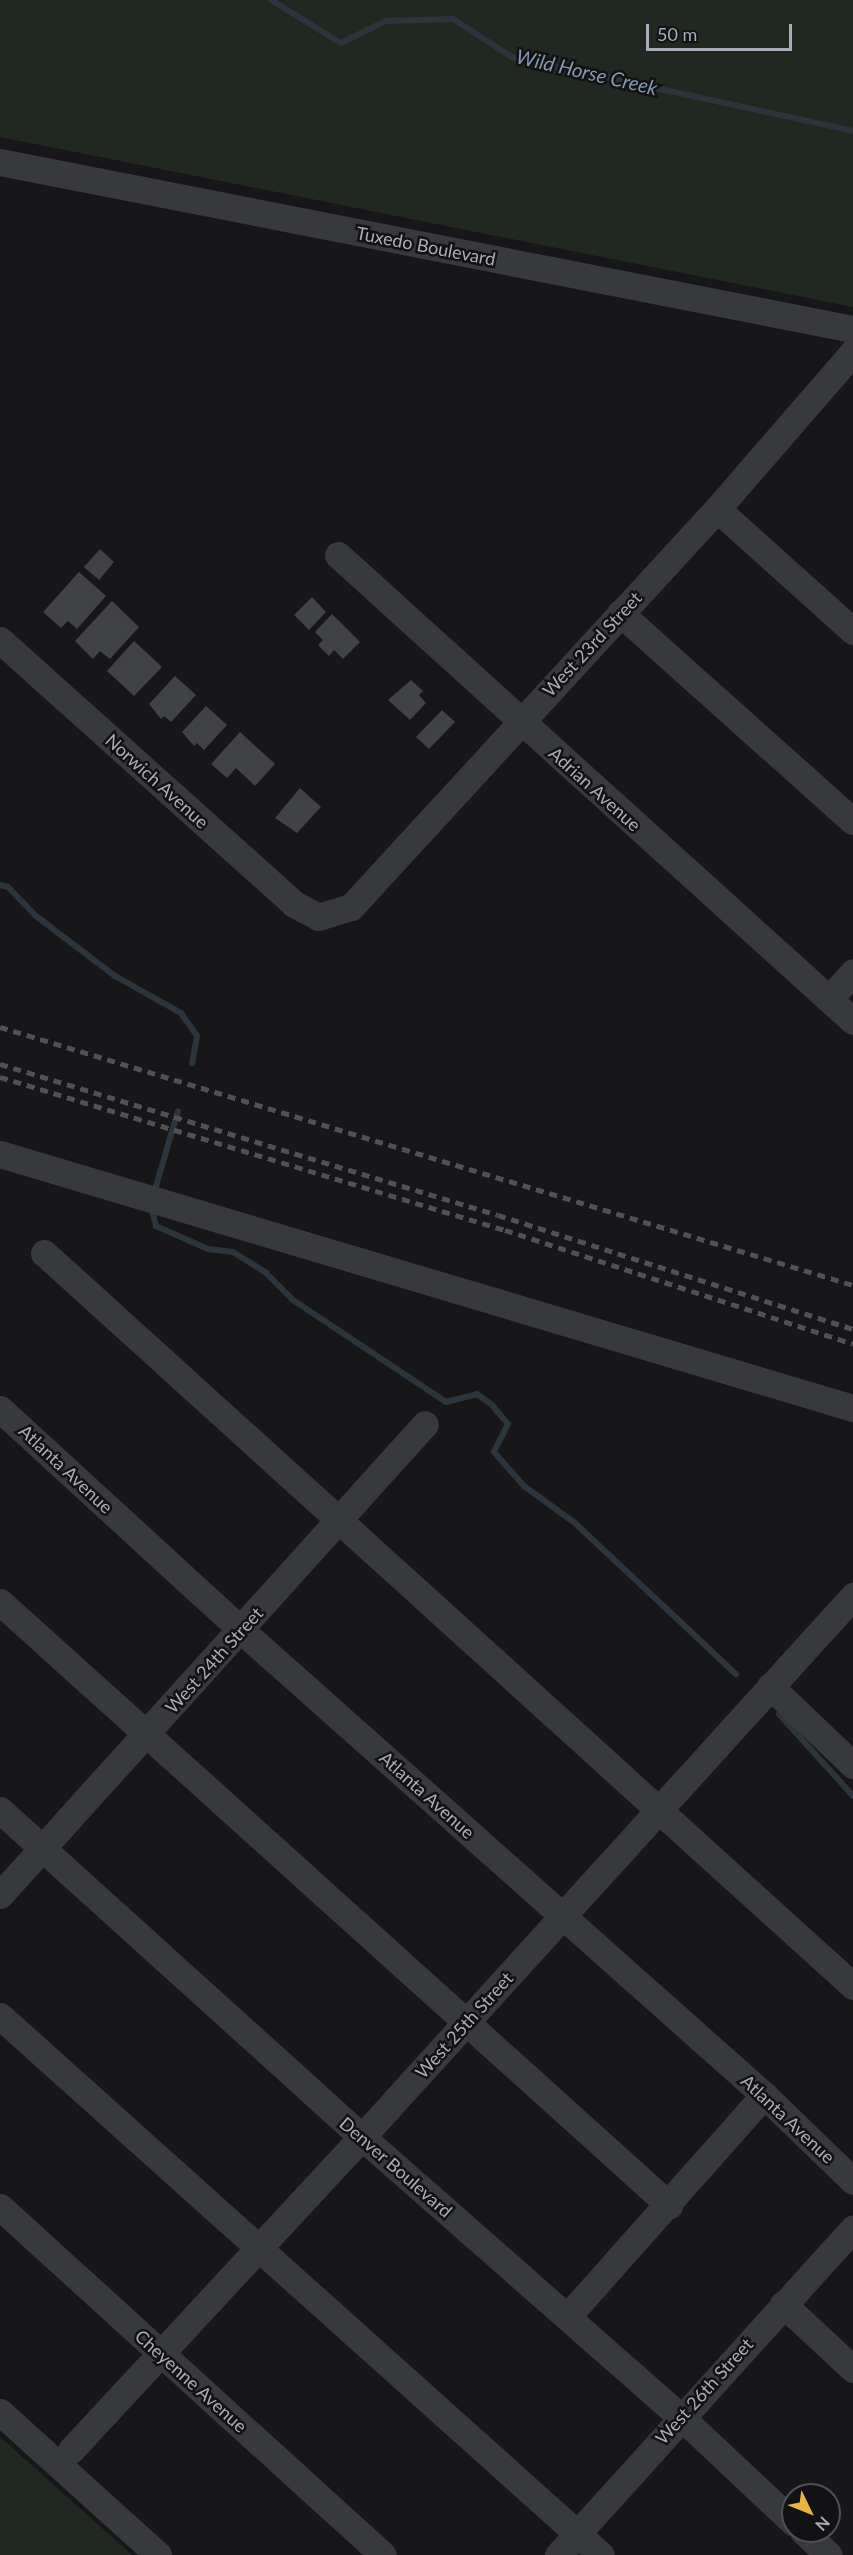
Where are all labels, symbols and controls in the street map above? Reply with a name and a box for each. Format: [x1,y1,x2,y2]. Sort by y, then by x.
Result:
scale bar [649,12,794,50]
text: 50 m [657,23,697,45]
water label: Wild Horse Creek [514,44,660,100]
street label: Tuxedo Boulevard [355,222,497,270]
street label: West 23rd Street [538,587,646,701]
street label: Norwich Avenue [101,729,213,833]
street label: Adrian Avenue [545,742,645,836]
street label: Atlanta Avenue [14,1420,118,1518]
street label: West 24th Street [161,1602,267,1718]
street label: Atlanta Avenue [375,1747,479,1843]
street label: West 25th Street [411,1967,517,2083]
street label: Atlanta Avenue [736,2070,840,2168]
street label: Denver Boulevard [335,2112,457,2222]
street label: Cheyenne Avenue [130,2325,252,2437]
street label: West 26th Street [651,2333,757,2449]
north arrow [781,2483,841,2543]
text: N [812,2513,834,2535]

